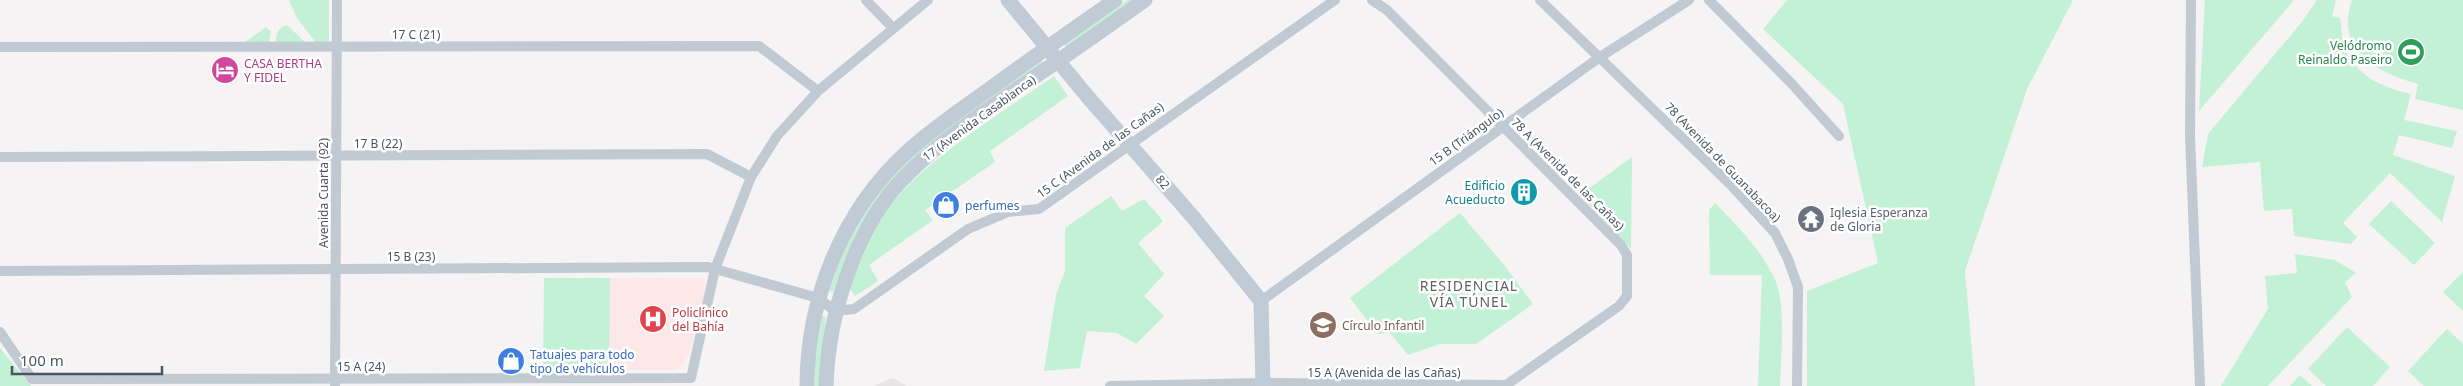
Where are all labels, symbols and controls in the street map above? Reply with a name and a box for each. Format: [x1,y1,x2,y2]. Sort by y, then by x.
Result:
street label: 17 C (21) [392,26,441,43]
place label: Velódromo Reinaldo Paseiro [2298,37,2392,68]
sports icon: Velódromo Reinaldo Paseiro [2396,37,2426,67]
hotel icon: CASA BERTHA Y FIDEL [210,55,240,85]
place label: CASA BERTHA Y FIDEL [244,55,322,86]
street label: 17 (Avenida Casablanca) [919,71,1039,165]
street label: 15 C (Avenida de las Cañas) [1033,98,1167,202]
street label: 78 (Avenida de Guanabacoa) [1661,98,1785,226]
street label: 15 B (Triángulo) [1425,104,1507,170]
street label: 78 A (Avenida de las Cañas) [1508,114,1628,234]
street label: 17 B (22) [354,135,403,152]
street label: Avenida Cuarta (92) [315,138,332,248]
street label: 82 [1152,171,1174,193]
place label: Edificio Acueducto [1445,177,1505,208]
building icon: Edificio Acueducto [1509,177,1539,207]
shop icon: perfumes [931,190,961,220]
place label: perfumes [965,197,1020,214]
temple icon: Iglesia Esperanza de Gloria [1796,204,1826,234]
place label: Iglesia Esperanza de Gloria [1830,204,1928,235]
street label: 15 B (23) [387,248,436,265]
district label: RESIDENCIAL VÍA TÚNEL [1420,276,1518,311]
hospital icon: Policlínico del Bahía [638,304,668,334]
place label: Policlínico del Bahía [672,304,728,335]
school or university icon: Círculo Infantil [1308,310,1338,340]
place label: Círculo Infantil [1342,317,1424,334]
scale bar [12,344,162,376]
shop icon: Tatuajes para todo tipo de vehículos [496,346,526,376]
place label: Tatuajes para todo tipo de vehículos [530,346,635,377]
text: 100 m [20,350,64,370]
street label: 15 A (24) [337,358,386,375]
street label: 15 A (Avenida de las Cañas) [1307,364,1461,381]

